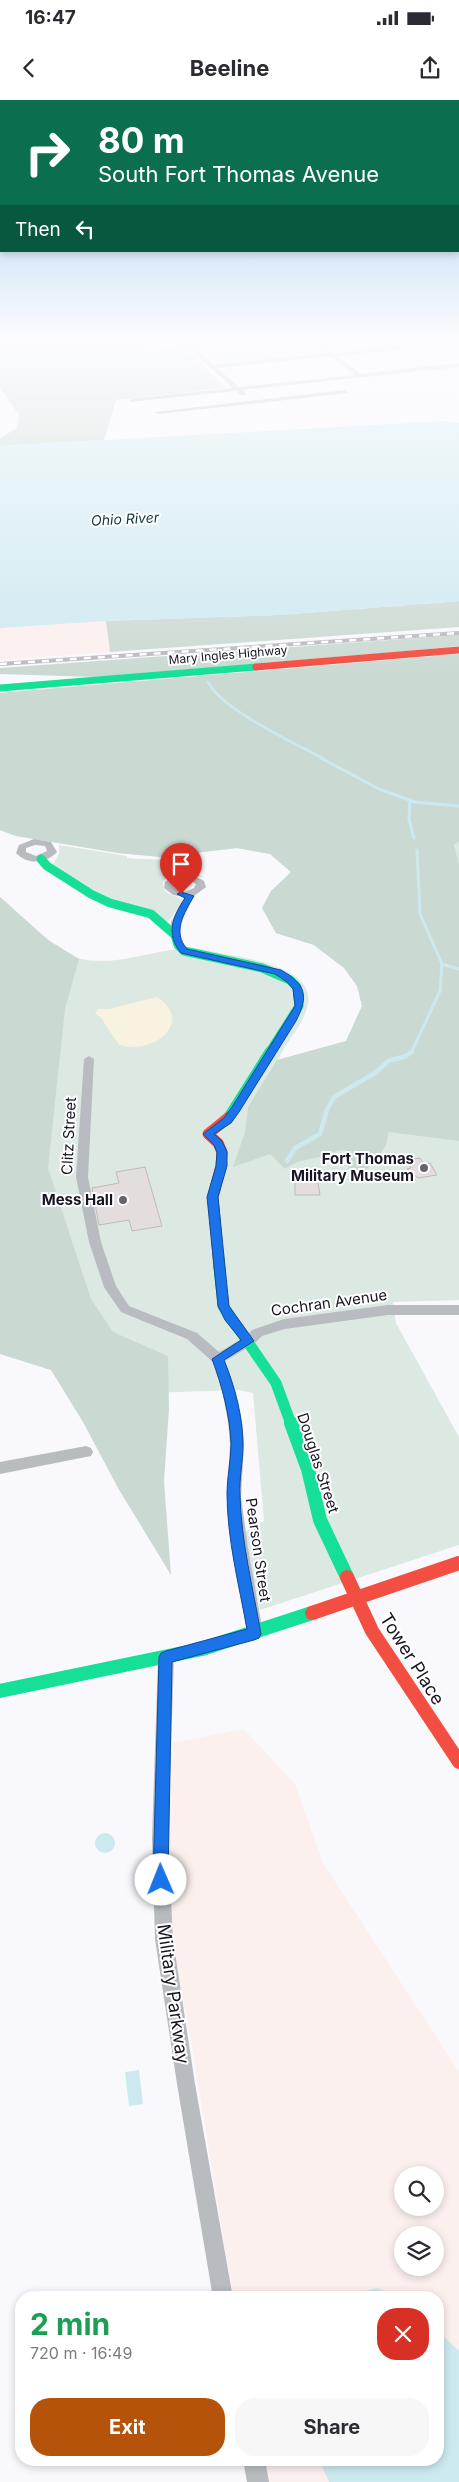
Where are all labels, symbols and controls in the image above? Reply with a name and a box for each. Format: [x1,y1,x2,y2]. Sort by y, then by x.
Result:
text: 16:47 [25,6,76,29]
icon: back [15,54,43,82]
icon: share [416,54,444,82]
text: Beeline [190,55,269,81]
text: 80 m [98,119,185,161]
icon: right [15,120,80,185]
text: South Fort Thomas Avenue [98,161,379,187]
icon: left [71,215,99,243]
text: Then [15,218,61,241]
water label: Ohio River [91,508,160,529]
street label: Mary Ingles Highway [168,642,288,667]
pin [160,843,202,894]
icon: arrive [167,850,195,878]
street label: Clitz Street [57,1096,80,1175]
place label: Fort Thomas Military Museum [291,1149,414,1185]
marker: Fort Thomas Military Museum [418,1162,430,1174]
place label: Mess Hall [42,1190,113,1209]
marker: Mess Hall [117,1194,129,1206]
street label: Cochran Avenue [270,1285,388,1320]
street label: Douglas Street [293,1410,344,1516]
street label: Pearson Street [242,1497,275,1603]
street label: Tower Place [376,1609,449,1708]
position arrow [134,1853,186,1905]
street label: Military Parkway [153,1923,194,2065]
map controls [394,2166,444,2276]
button: search [394,2166,444,2216]
button: layers [394,2226,444,2276]
text: 2 min [30,2306,110,2342]
button: close [377,2308,429,2360]
text: 720 m · 16:49 [30,2343,132,2363]
button: Exit [30,2398,225,2456]
button: Share [235,2398,429,2456]

